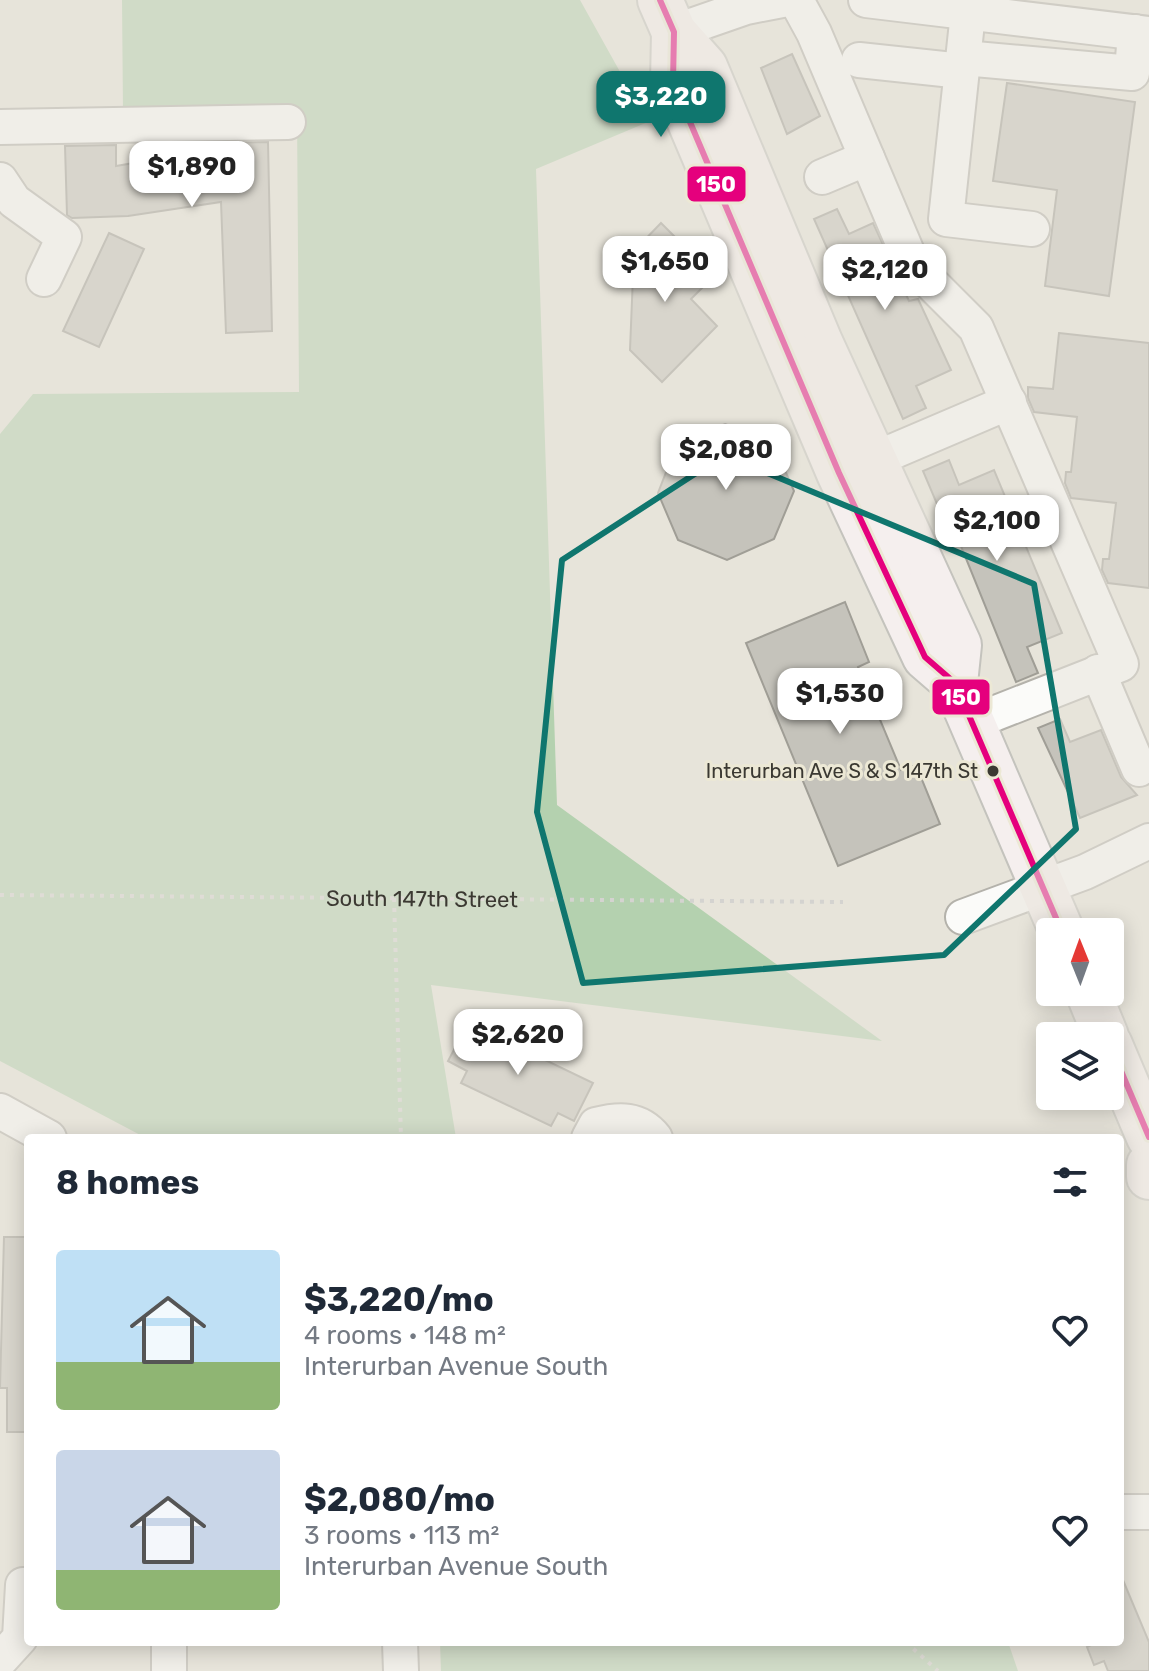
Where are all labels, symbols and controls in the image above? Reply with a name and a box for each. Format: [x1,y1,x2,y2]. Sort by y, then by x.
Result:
pin: $3,220 [596,71,726,139]
text: $3,220 [614,81,708,112]
pin: $1,890 [127,141,257,209]
text: $1,890 [147,151,237,182]
line badge: 150 [686,165,747,203]
text: 150 [696,171,736,198]
pin: $1,650 [600,236,730,304]
pin: $2,120 [820,244,950,312]
text: $1,650 [621,246,709,277]
text: $2,120 [841,254,929,285]
pin: $2,080 [661,424,791,492]
text: $2,080 [679,434,773,465]
pin: $2,100 [932,495,1062,563]
text: $2,100 [953,505,1041,536]
pin: $1,530 [775,668,905,736]
text: $1,530 [795,678,885,709]
line badge: 150 [931,678,991,716]
text: 150 [941,684,981,711]
place label: Interurban Ave S & S 147th St [706,759,978,783]
marker: Interurban Ave S & S 147th St [985,763,1001,779]
street label: South 147th Street [326,884,519,913]
north arrow [1036,918,1124,1006]
map controls [1036,918,1124,1110]
pin: $2,620 [453,1009,583,1077]
text: $2,620 [472,1019,564,1050]
button: layers [1036,1022,1124,1110]
icon: filters [1048,1160,1092,1204]
text: 8 homes [56,1162,199,1203]
text: $3,220/mo [304,1279,494,1320]
icon: home [120,1282,216,1378]
icon: heart [1048,1308,1092,1352]
text: 4 rooms · 148 m² [304,1320,506,1351]
text: Interurban Avenue South [304,1351,608,1382]
text: $2,080/mo [304,1479,495,1520]
icon: home [120,1482,216,1578]
icon: heart [1048,1508,1092,1552]
text: 3 rooms · 113 m² [304,1520,499,1551]
text: Interurban Avenue South [304,1551,608,1582]

